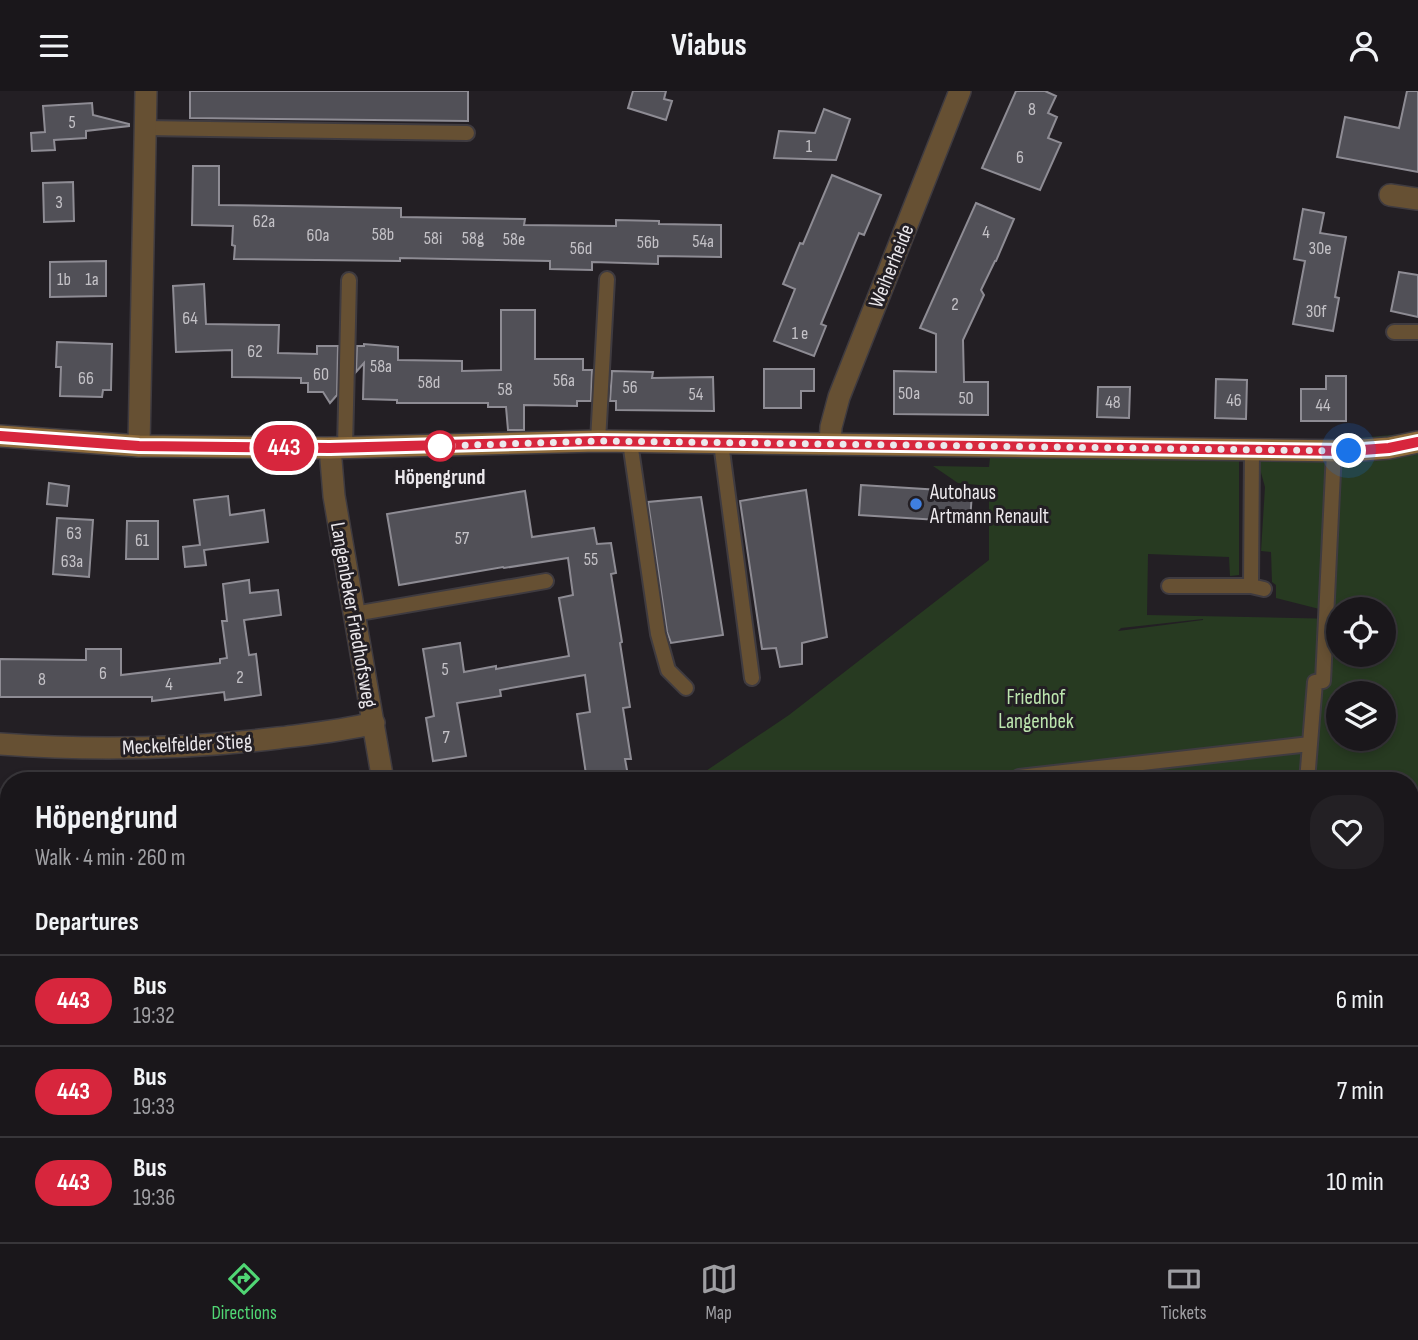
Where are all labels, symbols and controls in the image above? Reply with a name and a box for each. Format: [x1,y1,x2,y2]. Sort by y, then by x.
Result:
text: Viabus [671,26,747,65]
icon: menu [35,27,73,65]
icon: person [1345,27,1383,65]
house number: 8 [1028,99,1036,120]
house number: 5 [68,112,76,133]
house number: 1 [806,136,813,157]
house number: 6 [1016,147,1024,168]
house number: 3 [55,192,63,213]
house number: 62a [253,211,275,232]
street label: Weiherheide [863,221,919,312]
house number: 4 [982,222,990,243]
house number: 58b [372,224,394,245]
house number: 60a [307,225,329,246]
house number: 58i [424,228,442,249]
house number: 58g [462,228,484,249]
house number: 58e [503,229,525,250]
house number: 54a [692,231,714,252]
house number: 56b [637,232,659,253]
house number: 56d [570,238,592,259]
house number: 30e [1309,238,1331,259]
house number: 1b [57,269,71,290]
house number: 1a [85,269,99,290]
house number: 2 [951,294,959,315]
house number: 30f [1306,301,1327,322]
house number: 64 [182,308,198,329]
house number: 1 e [792,323,808,344]
house number: 62 [247,341,263,362]
house number: 58a [370,356,392,377]
house number: 60 [313,364,329,385]
house number: 66 [78,368,94,389]
house number: 56a [553,370,575,391]
house number: 58d [418,372,440,393]
house number: 56 [622,377,638,398]
house number: 58 [497,379,513,400]
house number: 50a [898,383,920,404]
house number: 54 [689,384,704,405]
house number: 50 [958,388,974,409]
house number: 46 [1226,390,1242,411]
house number: 48 [1105,392,1121,413]
house number: 44 [1315,395,1331,416]
line badge: 443 [244,425,324,471]
marker: Höpengrund [425,431,455,461]
text: 443 [267,433,301,462]
your location [1331,433,1366,468]
place label: Höpengrund [395,465,485,490]
place label: Autohaus Artmann Renault [929,480,1049,529]
marker: Autohaus Artmann Renault [908,496,924,512]
street label: Langenbeker Friedhofsweg [325,520,382,710]
house number: 63 [66,523,82,544]
house number: 57 [455,528,470,549]
house number: 61 [135,530,150,551]
house number: 55 [584,549,598,570]
house number: 63a [61,551,83,572]
map controls [1326,597,1396,751]
button: locate [1326,597,1396,667]
house number: 5 [441,659,449,680]
house number: 6 [99,663,107,684]
house number: 2 [236,667,244,688]
house number: 8 [38,669,46,690]
house number: 4 [165,674,173,695]
button: layers [1326,681,1396,751]
park label: Friedhof Langenbek [998,685,1074,734]
house number: 7 [442,727,450,748]
street label: Meckelfelder Stieg [121,729,253,760]
button: heart [1310,795,1384,869]
text: Höpengrund [35,798,178,838]
text: Walk · 4 min · 260 m [35,844,185,872]
text: Departures [35,907,139,938]
text: Bus [133,971,167,1002]
text: 6 min [1336,985,1384,1016]
text: 443 [57,986,90,1015]
text: 19:32 [133,1002,175,1030]
text: Bus [133,1062,167,1093]
text: 7 min [1337,1076,1384,1107]
text: 443 [57,1077,90,1106]
text: 19:33 [133,1093,175,1121]
text: Bus [133,1153,167,1184]
text: 10 min [1327,1167,1384,1198]
text: 443 [57,1168,90,1197]
text: 19:36 [133,1184,175,1212]
tab: Directions [211,1260,277,1325]
tab: Map [700,1260,738,1325]
tab: Tickets [1161,1260,1207,1325]

